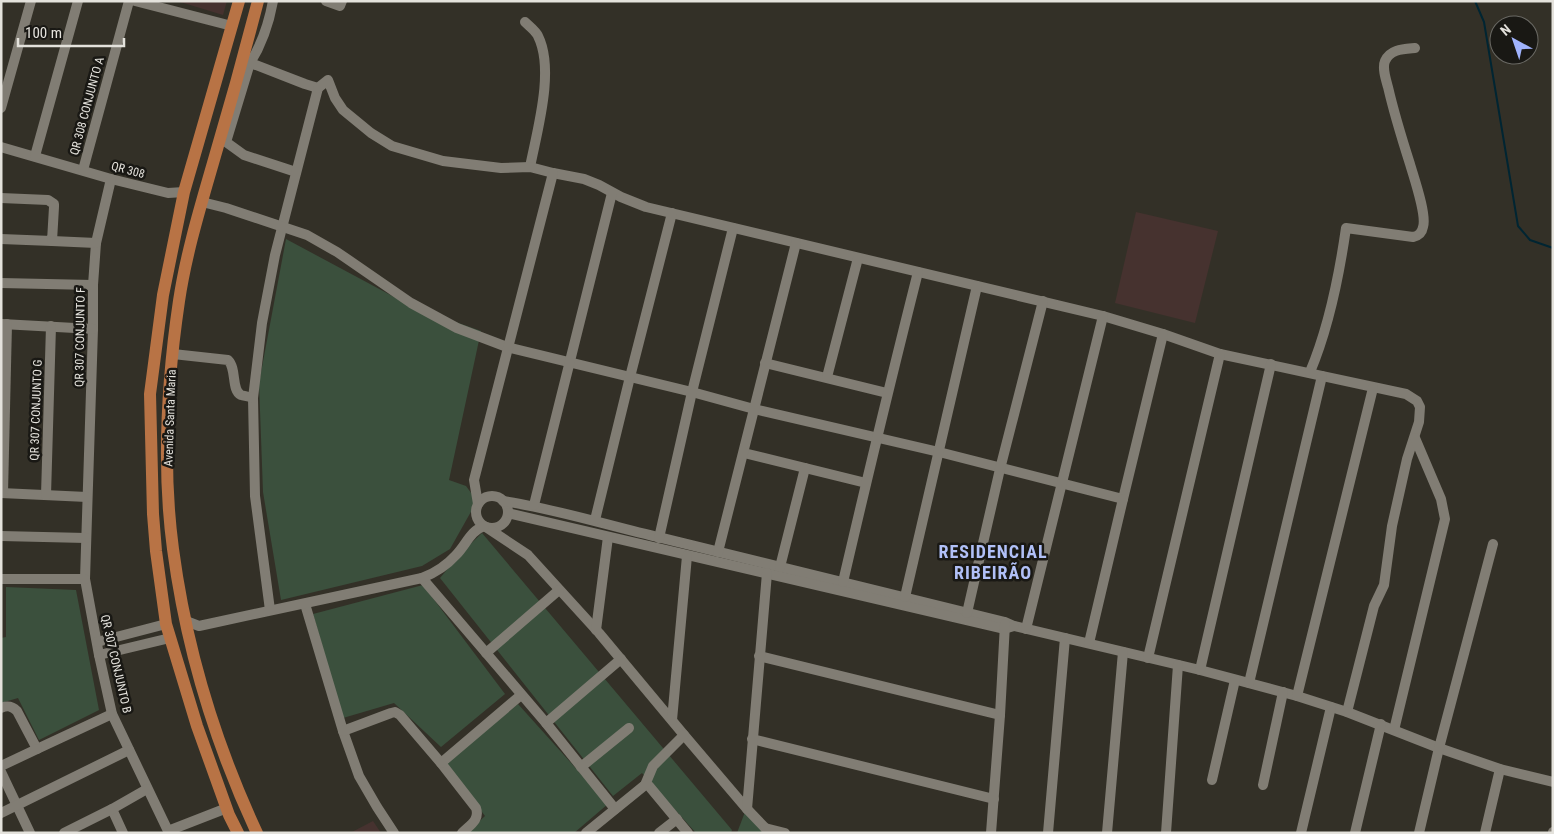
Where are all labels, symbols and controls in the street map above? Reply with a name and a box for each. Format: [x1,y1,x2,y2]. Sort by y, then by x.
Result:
scale bar [18,15,124,47]
north arrow [1489,15,1539,65]
text: N [1497,21,1514,39]
text: 100 m [25,24,62,42]
street label: QR 308 CONJUNTO A [67,55,107,157]
street label: QR 308 [110,159,146,181]
street label: QR 307 CONJUNTO F [72,287,88,387]
street label: QR 307 CONJUNTO G [27,359,45,461]
street label: Avenida Santa Maria [161,369,179,467]
district label: RESIDENCIAL RIBEIRÃO [938,541,1048,583]
street label: QR 307 CONJUNTO B [98,613,134,715]

